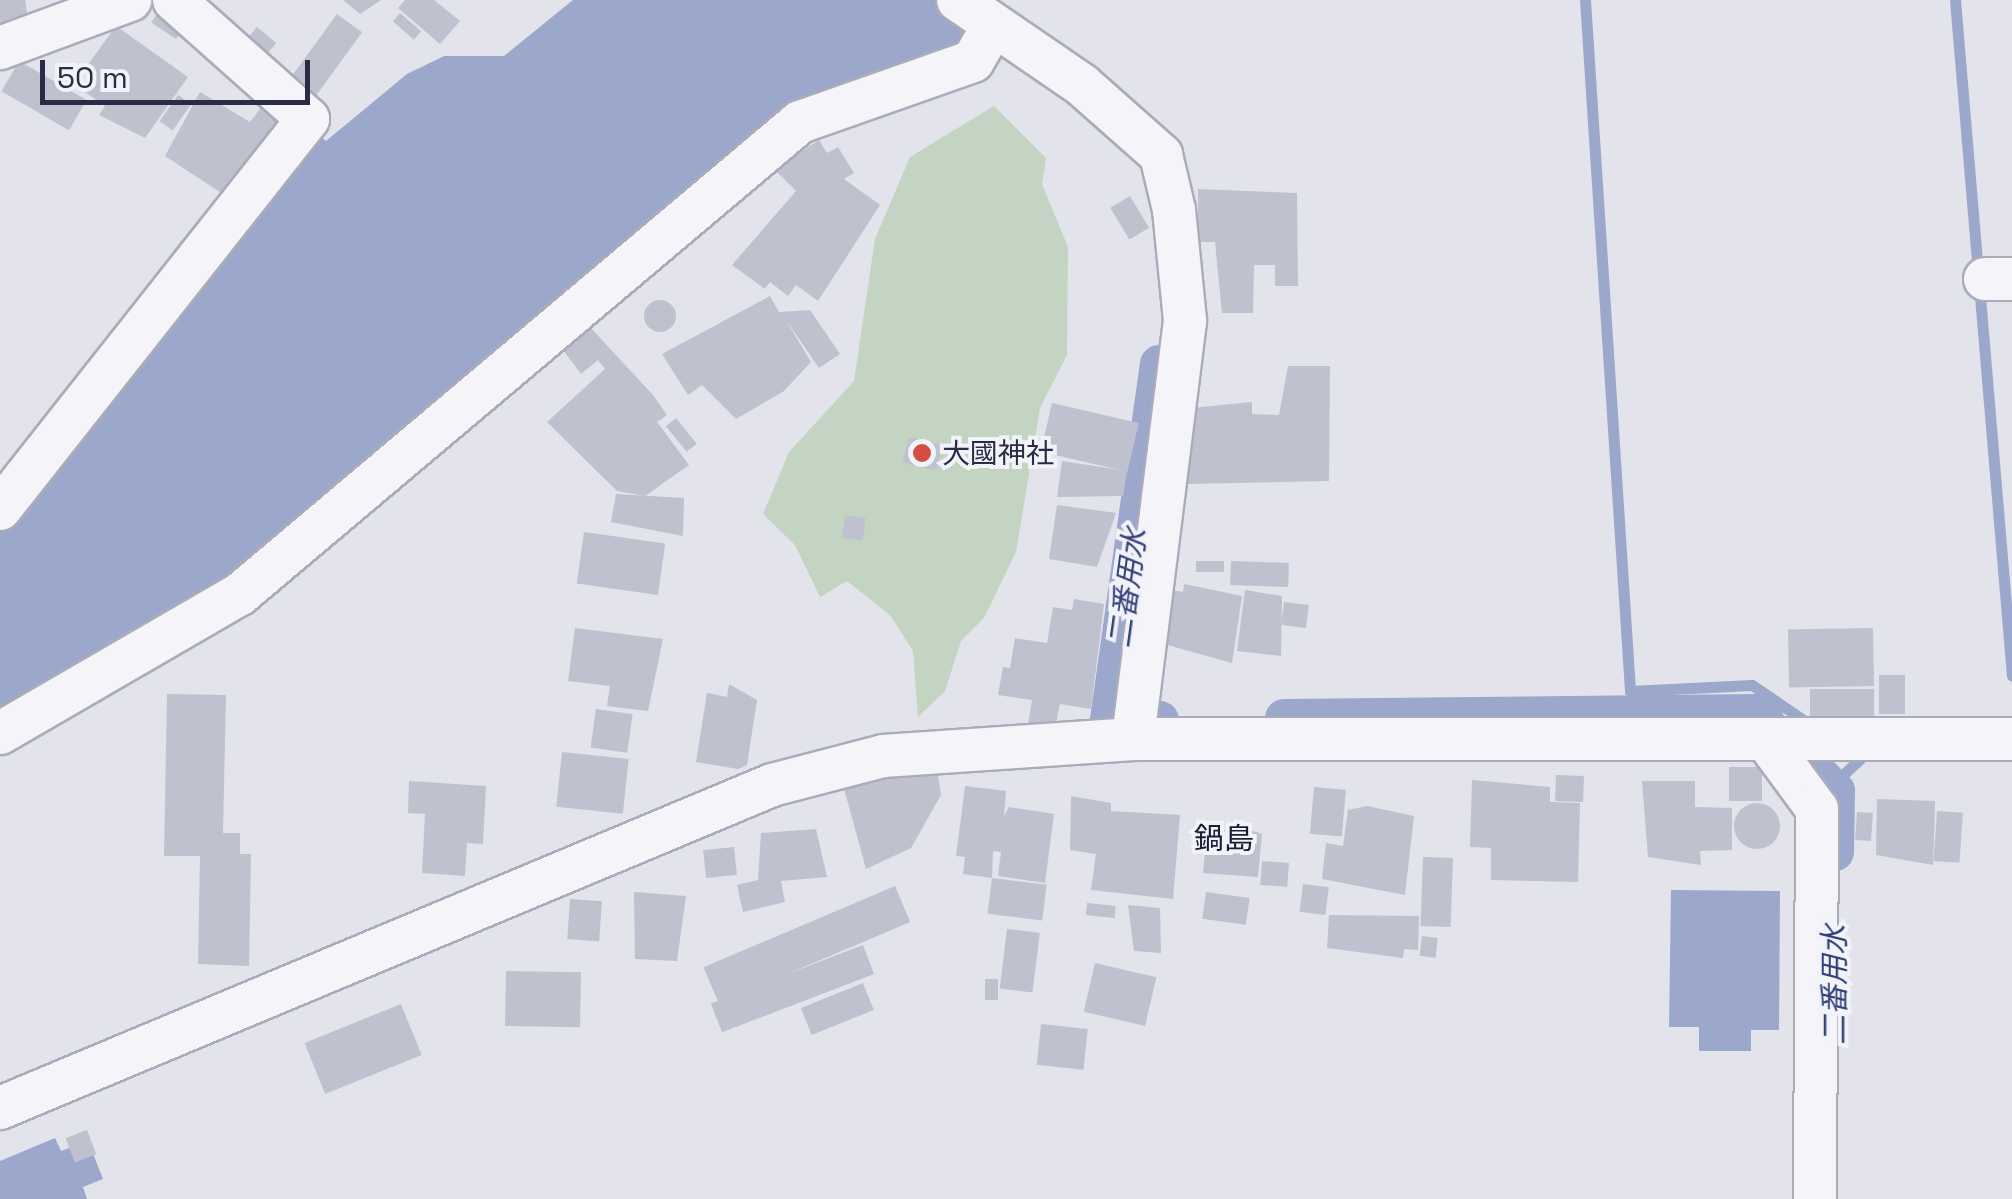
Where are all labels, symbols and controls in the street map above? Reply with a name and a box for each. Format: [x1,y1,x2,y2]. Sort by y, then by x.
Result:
scale bar [45,40,315,102]
text: 50 m [57,58,128,97]
place label: 大國神社 [942,436,1054,470]
marker: 大國神社 [911,442,933,464]
water label: 二番用水 [1102,526,1154,650]
district label: 鍋島 [1194,821,1254,857]
water label: 二番用水 [1817,925,1853,1045]

